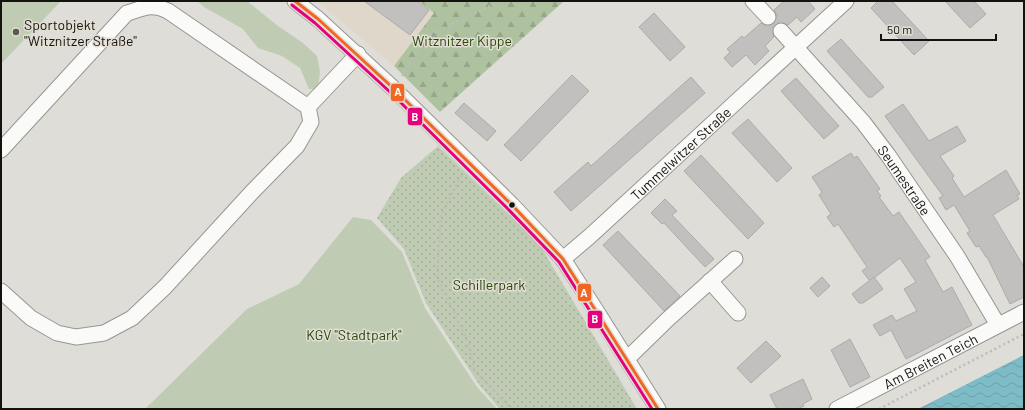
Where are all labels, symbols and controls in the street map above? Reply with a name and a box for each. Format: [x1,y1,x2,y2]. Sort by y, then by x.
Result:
place label: Sportobjekt "Witznitzer Straße" [24,16,137,49]
scale bar [881,16,996,42]
text: 50 m [887,22,912,36]
marker: Sportobjekt "Witznitzer Straße" [11,27,21,37]
park label: Witznitzer Kippe [412,32,512,49]
line badge: A [390,83,405,102]
text: A [394,85,402,98]
street label: Tummelwitzer Straße [627,103,734,203]
line badge: B [407,107,423,126]
text: B [412,110,419,123]
street label: Seumestraße [875,141,935,218]
unlabelled marker [507,200,517,210]
park label: Schillerpark [453,276,525,293]
line badge: A [577,283,592,302]
text: A [580,286,588,299]
line badge: B [587,310,603,329]
text: B [592,312,599,325]
park label: KGV "Stadtpark" [306,326,402,343]
street label: Am Breiten Teich [880,329,980,392]

